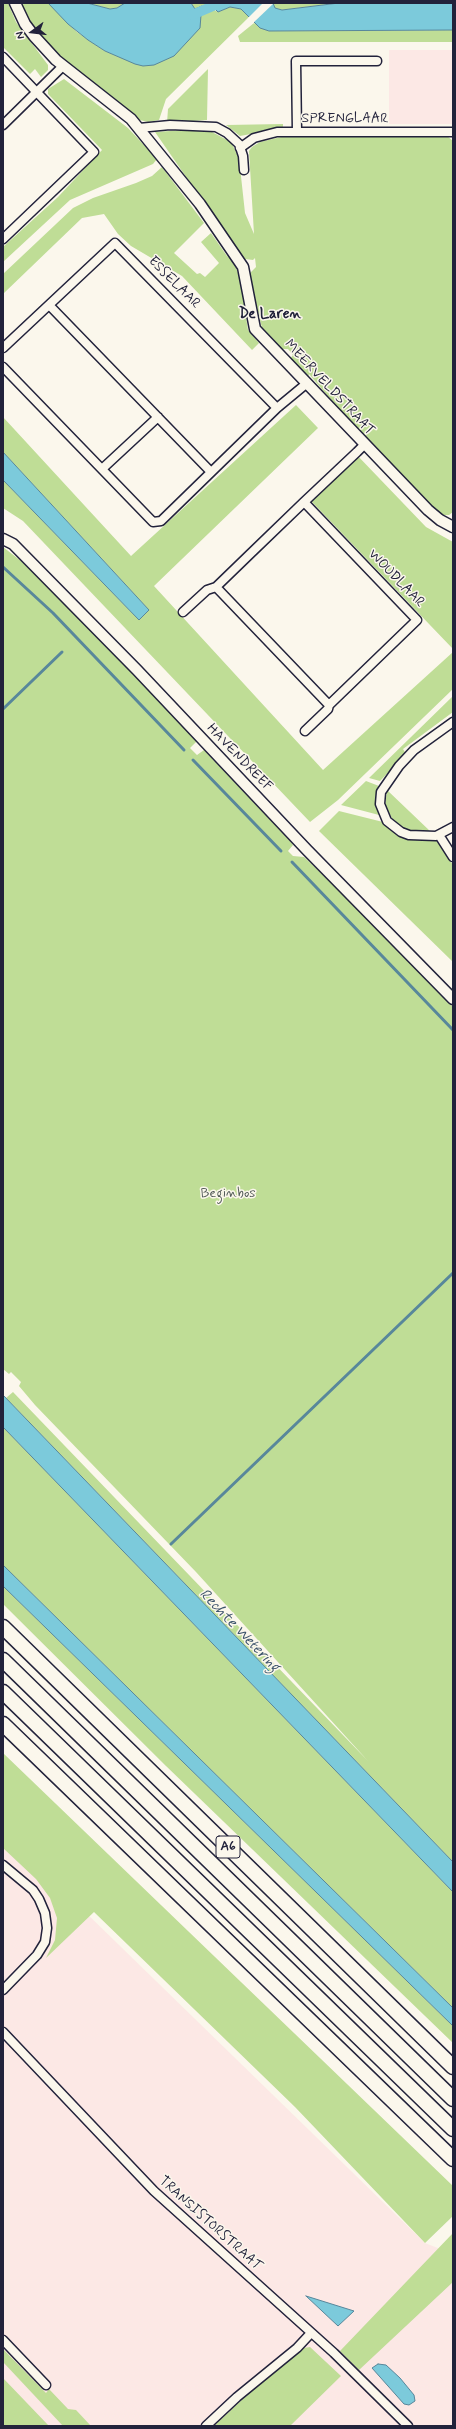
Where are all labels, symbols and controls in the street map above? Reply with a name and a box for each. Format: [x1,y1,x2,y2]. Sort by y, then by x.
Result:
north arrow [12,12,52,52]
text: N [13,30,28,40]
street label: SPRENGLAAR [302,111,388,127]
street label: ESSELAAR [144,253,204,313]
district label: De Laren [239,306,301,324]
street label: MEERVELDSTRAAT [280,336,378,440]
street label: WOUDLAAR [364,546,428,612]
street label: HAVENDREEF [203,721,275,795]
park label: Beginbos [200,1186,256,1202]
water label: Rechte Wetering [195,1586,283,1676]
road number: A6 [216,1836,240,1858]
street label: TRANSISTORSTRAAT [155,2173,265,2275]

